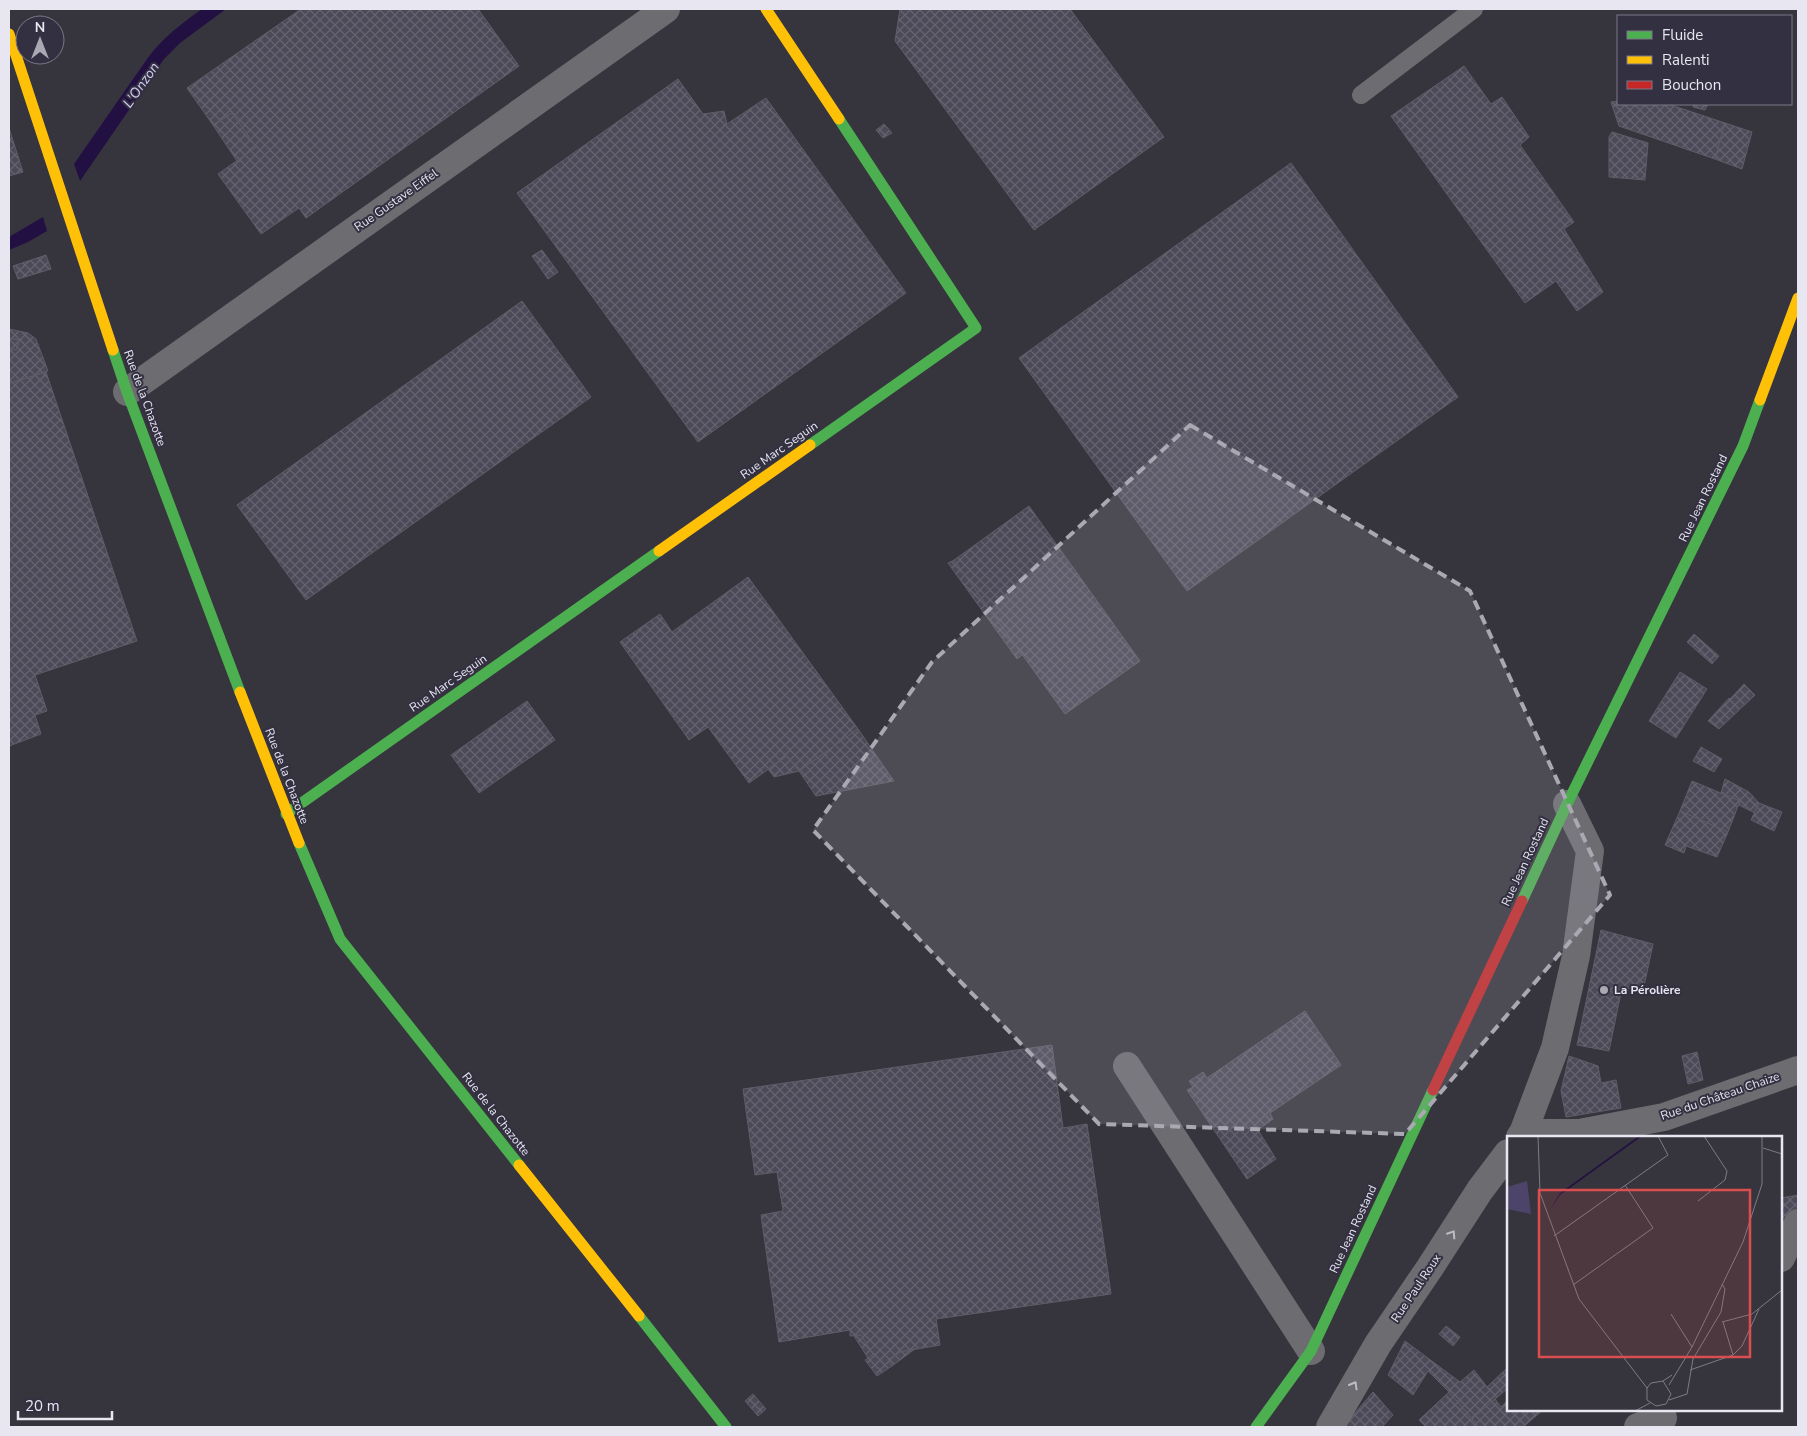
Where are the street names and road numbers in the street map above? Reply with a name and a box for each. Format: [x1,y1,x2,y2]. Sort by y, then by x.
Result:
street label: Rue Gustave Eiffel [351,165,441,235]
street label: Rue de la Chazotte [120,348,170,448]
street label: Rue Marc Seguin [737,417,821,483]
street label: Rue Jean Rostand [1675,452,1731,544]
street label: Rue Marc Seguin [406,650,490,716]
street label: Rue de la Chazotte [261,726,313,826]
street label: Rue Jean Rostand [1498,815,1552,909]
street label: Rue du Château Chaize [1658,1068,1782,1124]
street label: Rue de la Chazotte [458,1069,534,1159]
street label: Rue Jean Rostand [1326,1182,1380,1276]
street label: Rue Paul Roux [1387,1250,1445,1325]

